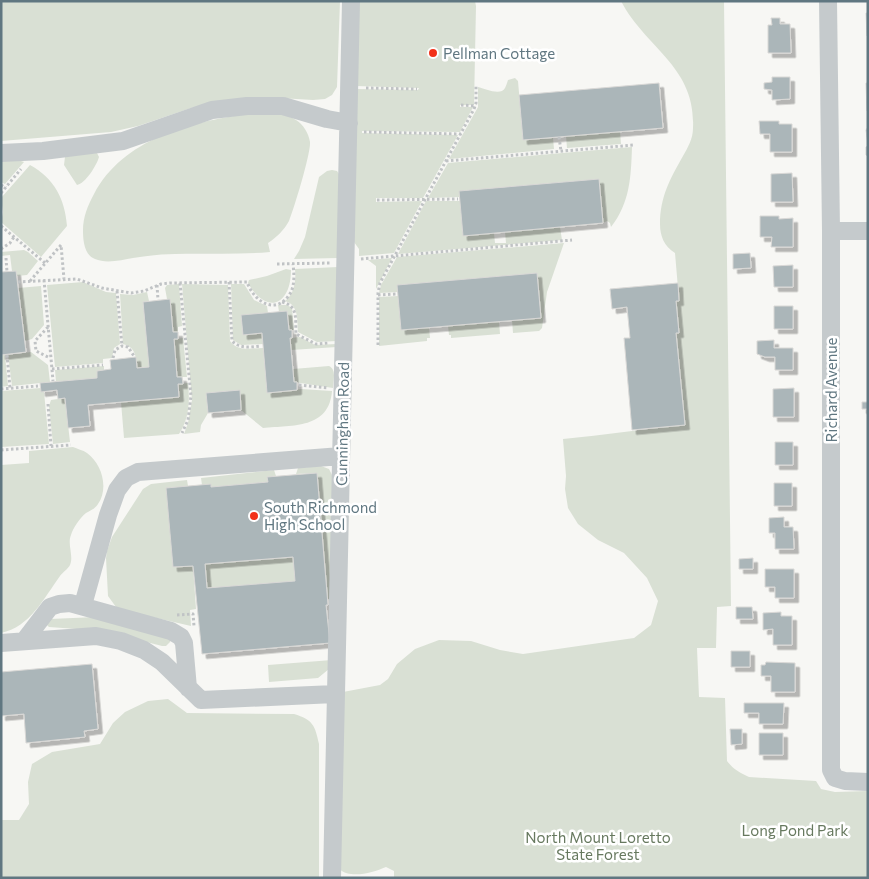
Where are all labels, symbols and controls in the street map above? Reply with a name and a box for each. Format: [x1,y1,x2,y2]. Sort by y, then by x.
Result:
place label: Pellman Cottage [443,44,555,62]
marker: Pellman Cottage [427,47,439,59]
street label: Richard Avenue [822,337,840,443]
street label: Cunningham Road [332,362,352,486]
place label: South Richmond High School [264,498,377,533]
marker: South Richmond High School [248,510,260,522]
park label: Long Pond Park [742,821,848,839]
park label: North Mount Loretto State Forest [525,828,671,863]

